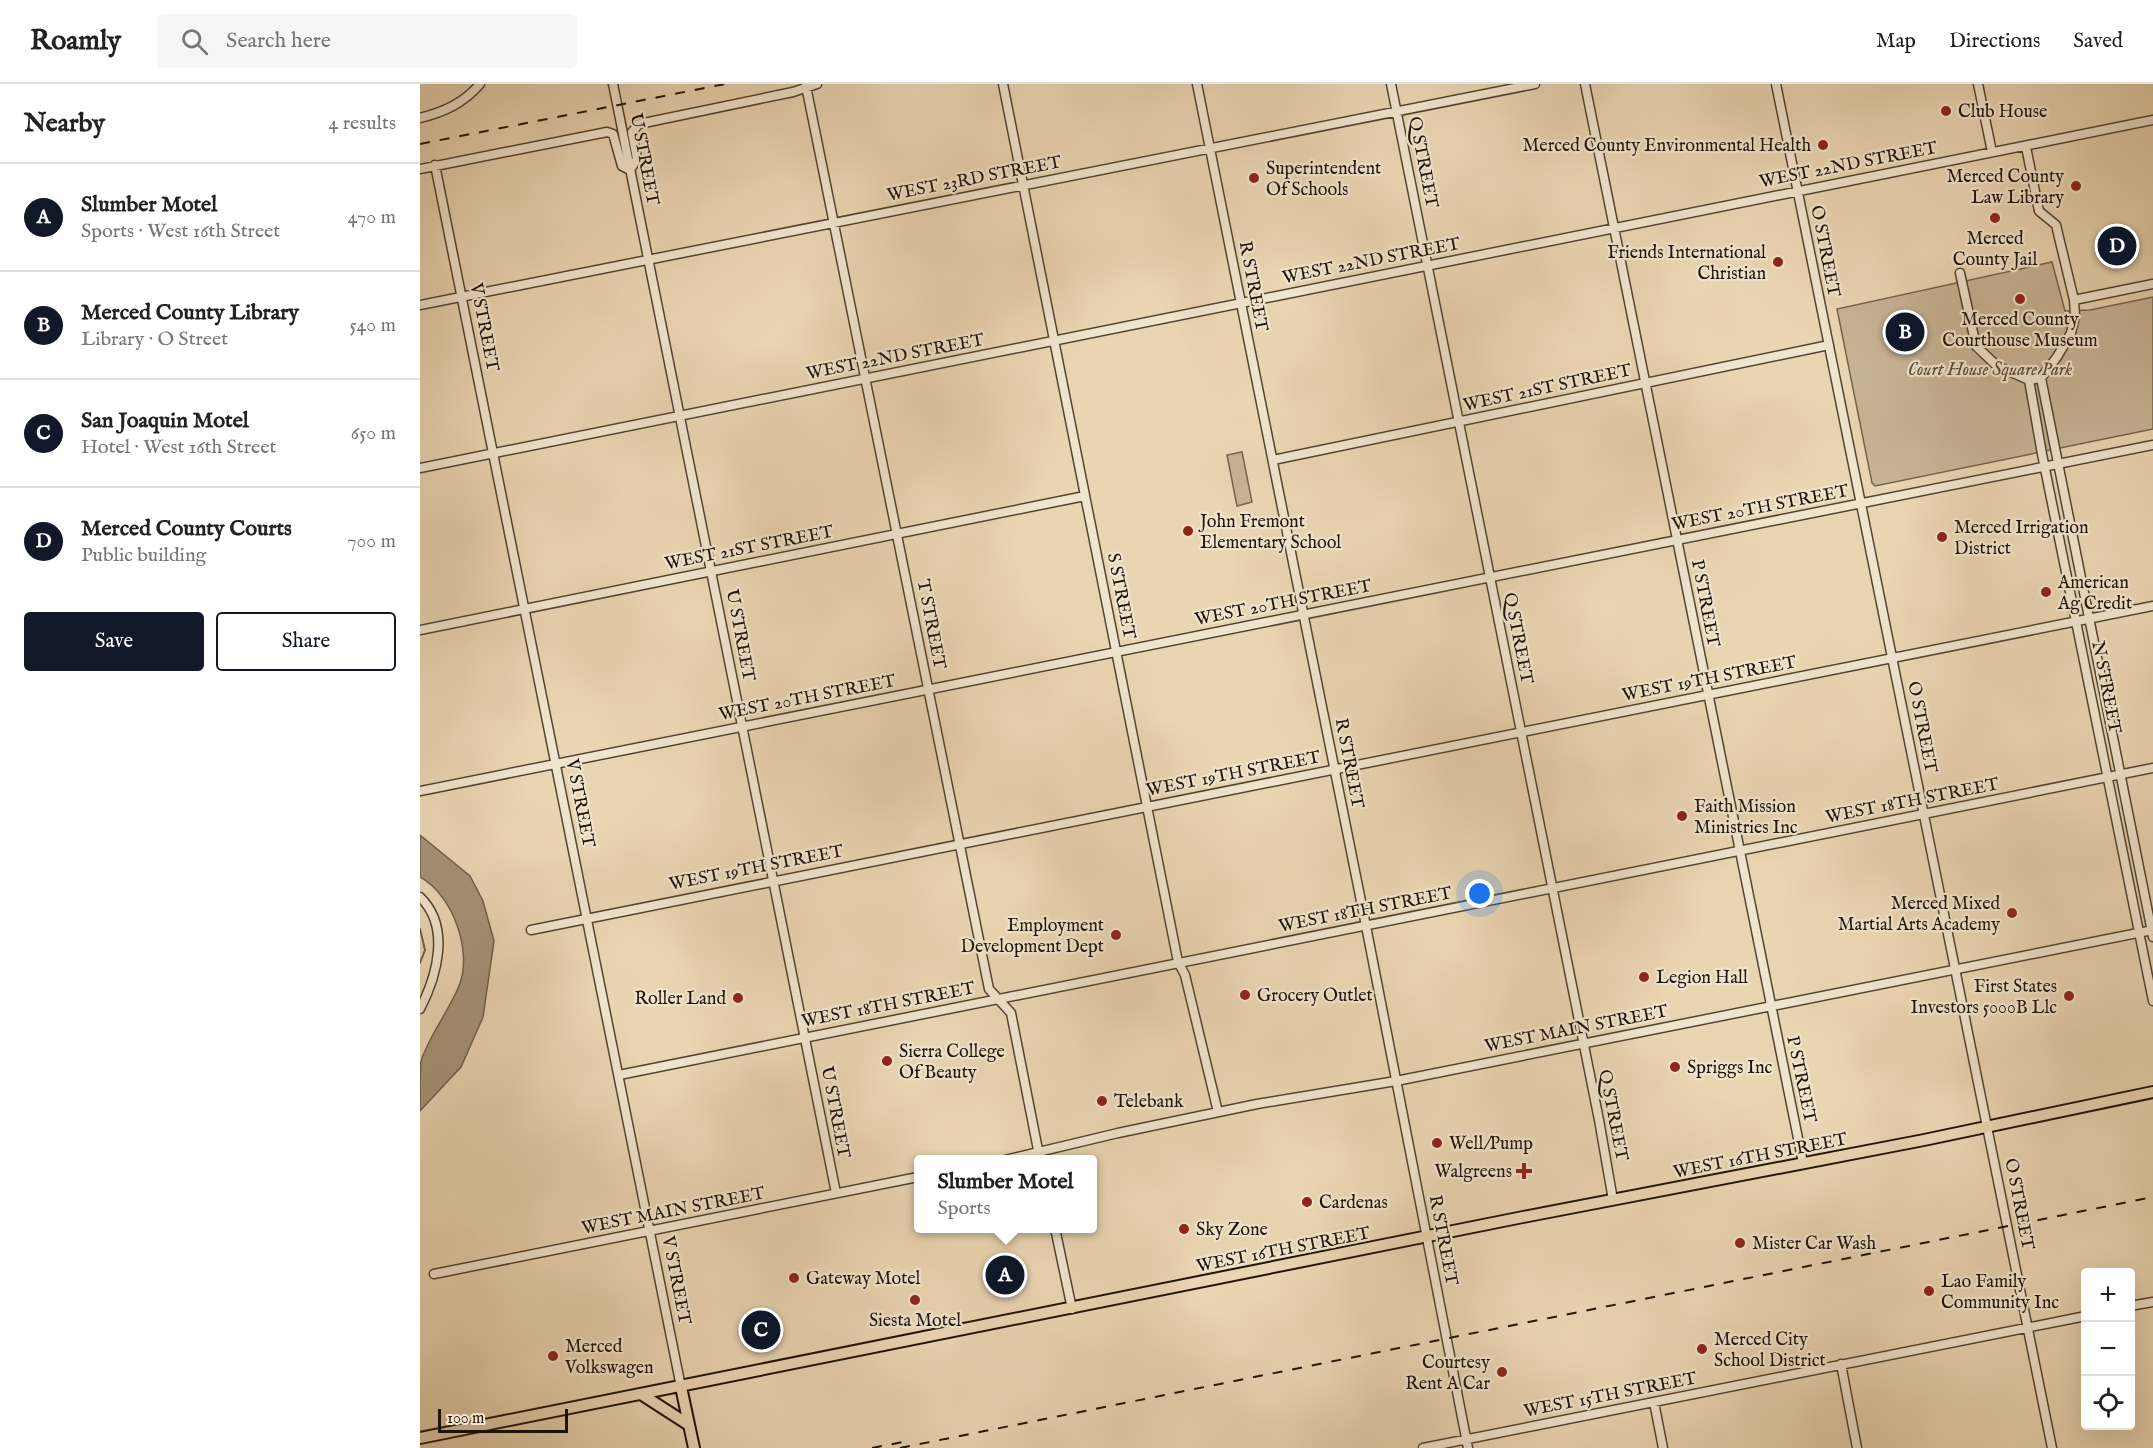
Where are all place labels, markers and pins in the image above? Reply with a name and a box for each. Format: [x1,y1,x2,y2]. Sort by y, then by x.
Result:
place label: Club House [1958,101,2047,124]
marker: Club House [1939,104,1953,118]
place label: Merced County Environmental Health [1523,135,1811,158]
marker: Merced County Environmental Health [1816,138,1830,152]
place label: Superintendent Of Schools [1266,158,1381,202]
place label: Merced County Law Library [1946,166,2064,210]
marker: Superintendent Of Schools [1247,171,1261,185]
marker: Merced County Law Library [2069,179,2083,193]
marker: Merced County Jail [1988,211,2002,225]
pin: D [2098,224,2136,268]
place label: Merced County Jail [1953,228,2037,272]
place label: Friends International Christian [1607,242,1766,286]
marker: Friends International Christian [1771,255,1785,269]
marker: Merced County Courthouse Museum [2013,292,2027,306]
place label: Merced County Courthouse Museum [1942,309,2098,353]
pin: B [1886,310,1924,354]
place label: John Fremont Elementary School [1198,511,1341,555]
place label: Merced Irrigation District [1954,517,2089,561]
marker: John Fremont Elementary School [1181,524,1195,538]
marker: Merced Irrigation District [1935,530,1949,544]
place label: American Ag Credit [2057,572,2132,616]
marker: American Ag Credit [2039,585,2053,599]
place label: Faith Mission Ministries Inc [1694,796,1798,840]
marker: Faith Mission Ministries Inc [1675,809,1689,823]
place label: Merced Mixed Martial Arts Academy [1838,893,2000,937]
marker: Merced Mixed Martial Arts Academy [2005,906,2019,920]
place label: Employment Development Dept [961,915,1104,959]
marker: Employment Development Dept [1109,928,1123,942]
place label: Legion Hall [1656,967,1748,990]
marker: Legion Hall [1637,970,1651,984]
place label: First States Investors 5000B Llc [1911,976,2057,1020]
place label: Grocery Outlet [1257,985,1373,1008]
place label: Roller Land [634,988,726,1011]
marker: Grocery Outlet [1238,988,1252,1002]
marker: First States Investors 5000B Llc [2062,989,2076,1003]
marker: Roller Land [731,991,745,1005]
place label: Sierra College Of Beauty [899,1041,1005,1085]
marker: Sierra College Of Beauty [880,1054,894,1068]
place label: Spriggs Inc [1687,1057,1772,1080]
marker: Spriggs Inc [1668,1060,1682,1074]
place label: Telebank [1114,1091,1184,1114]
marker: Telebank [1095,1094,1109,1108]
place label: Well/Pump [1449,1133,1533,1156]
marker: Well/Pump [1430,1136,1444,1150]
place label: Walgreens [1434,1161,1512,1184]
marker: Walgreens [1517,1164,1531,1178]
place label: Cardenas [1319,1192,1388,1215]
marker: Cardenas [1300,1195,1314,1209]
place label: Sky Zone [1196,1219,1268,1242]
marker: Sky Zone [1177,1222,1191,1236]
place label: Mister Car Wash [1752,1233,1876,1256]
marker: Mister Car Wash [1733,1236,1747,1250]
pin: A [986,1252,1024,1298]
place label: Gateway Motel [806,1268,921,1291]
marker: Gateway Motel [787,1271,801,1285]
place label: Lao Family Community Inc [1941,1271,2059,1315]
marker: Lao Family Community Inc [1922,1284,1936,1298]
marker: Siesta Motel [908,1293,922,1307]
pin: C [742,1308,780,1352]
place label: Siesta Motel [869,1310,961,1333]
place label: Merced City School District [1714,1329,1826,1373]
place label: Merced Volkswagen [564,1336,654,1380]
marker: Merced City School District [1695,1342,1709,1356]
marker: Merced Volkswagen [546,1349,560,1363]
place label: Courtesy Rent A Car [1405,1352,1490,1396]
marker: Courtesy Rent A Car [1495,1365,1509,1379]

